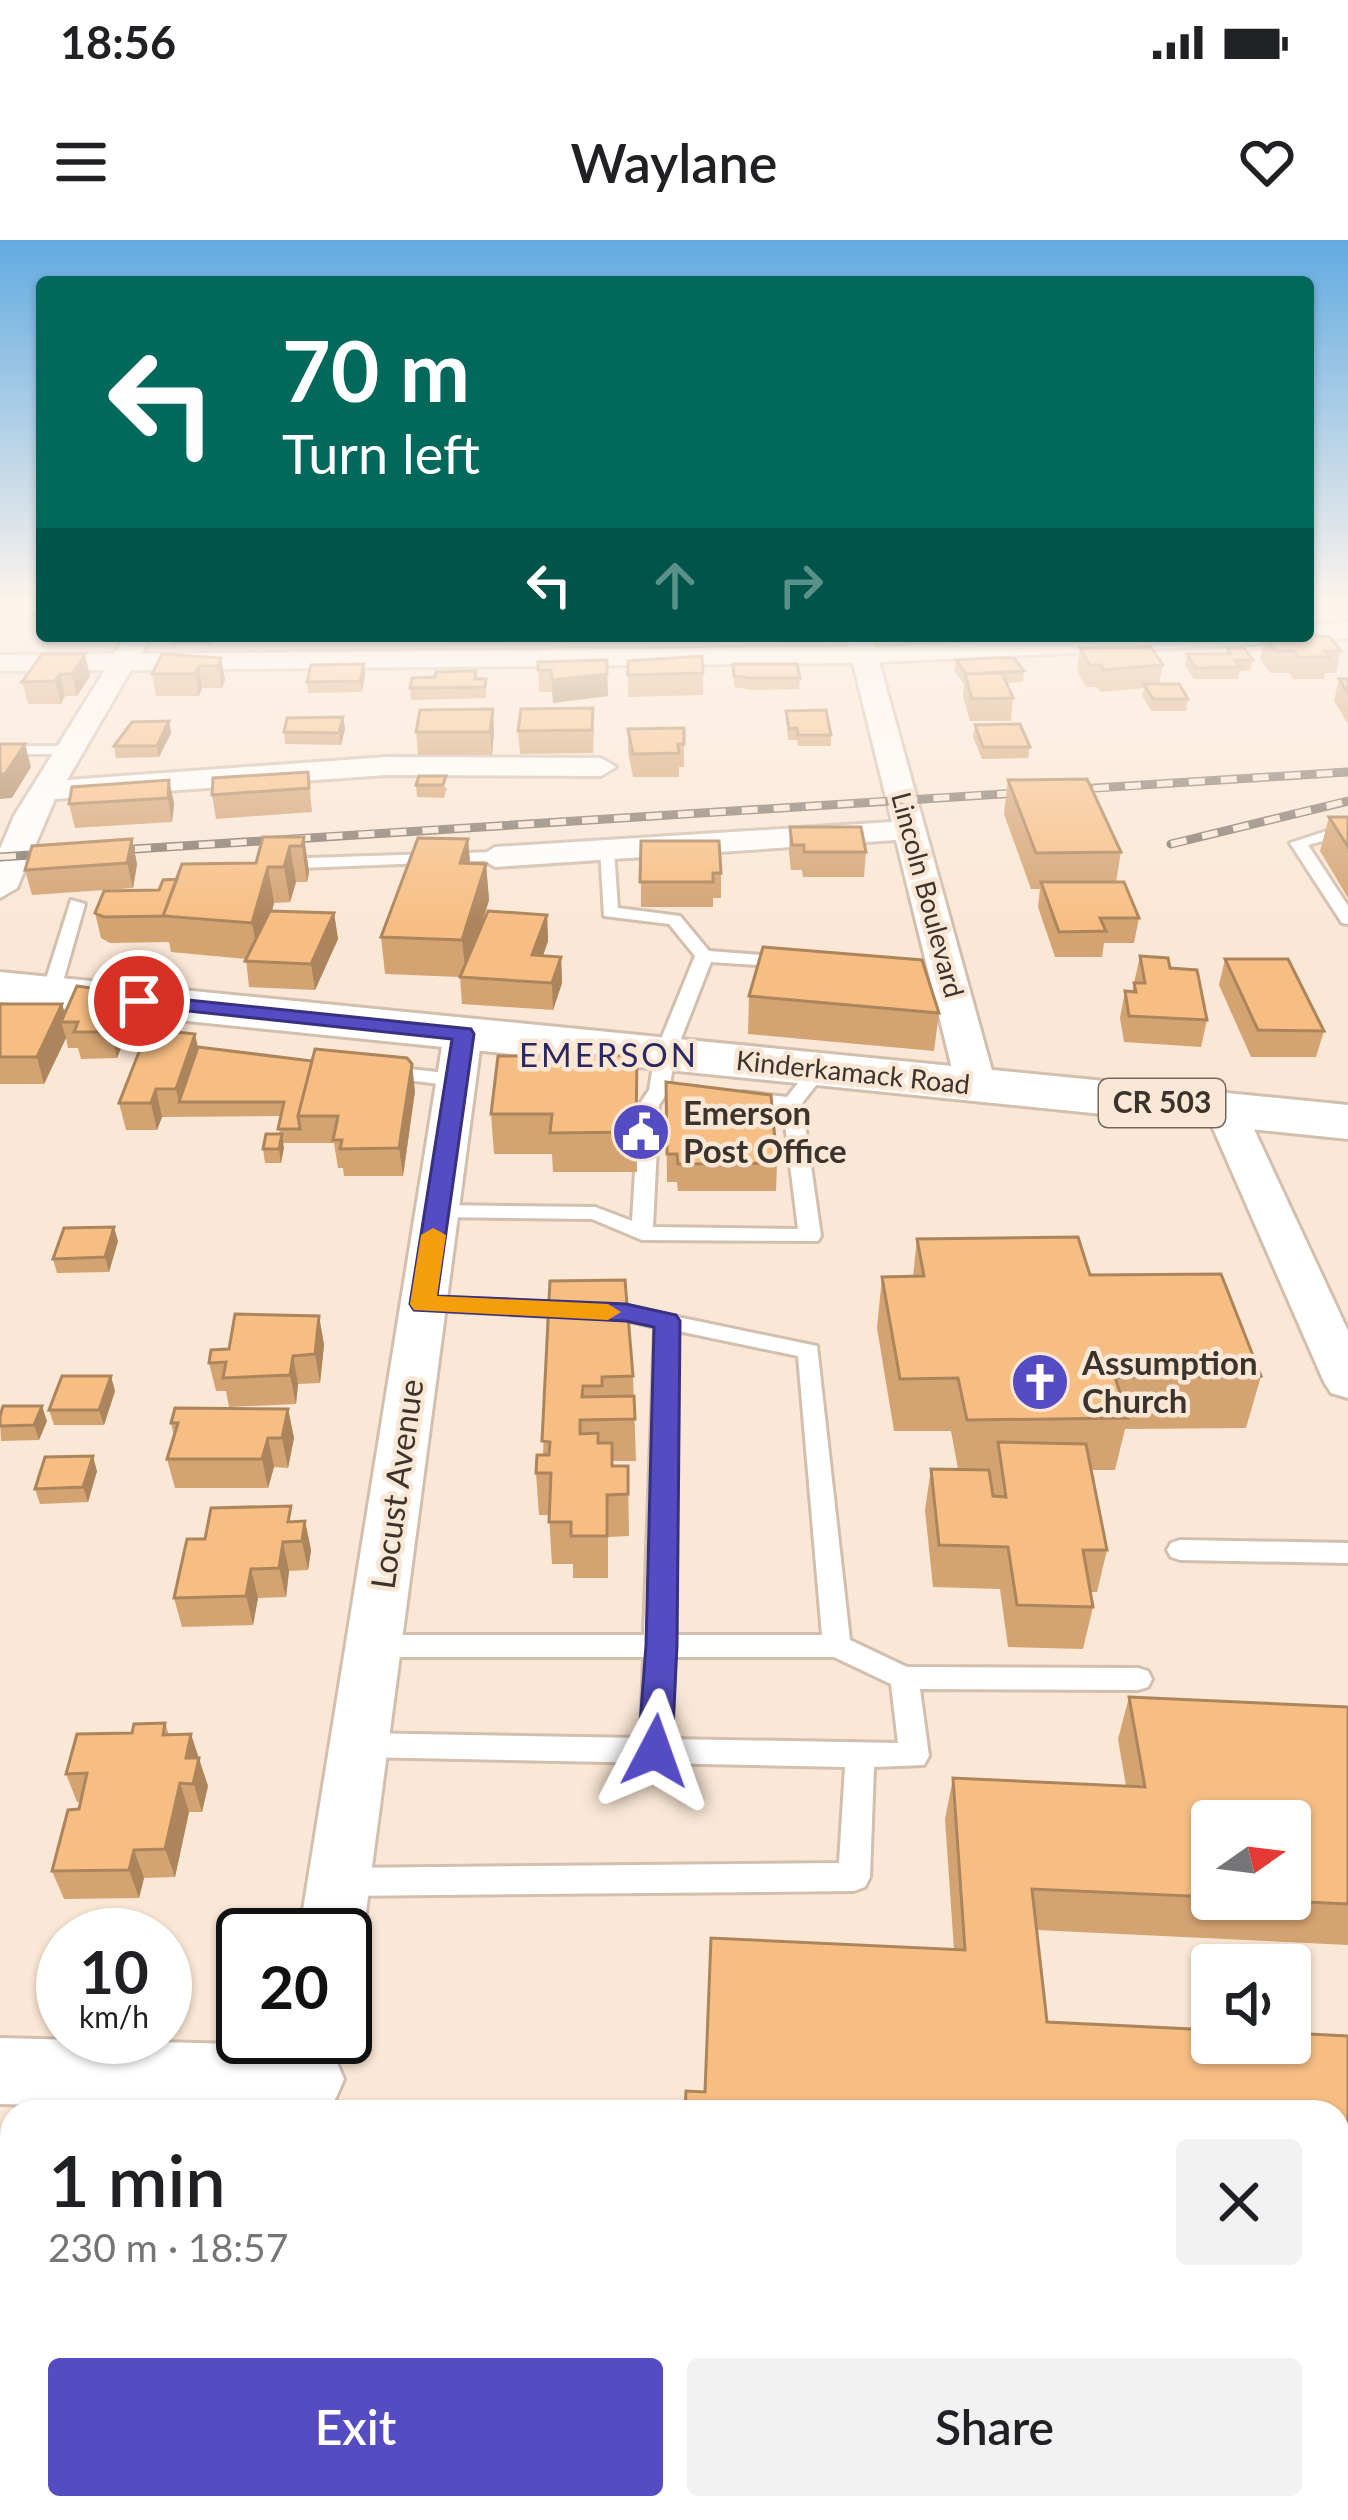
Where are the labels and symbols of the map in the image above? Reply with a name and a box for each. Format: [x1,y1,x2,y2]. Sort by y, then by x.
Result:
street label: Lincoln Boulevard [885,788,972,1001]
pin [88,950,190,1052]
district label: EMERSON [519,1034,699,1074]
street label: Kinderkamack Road [735,1043,972,1100]
road number: CR 503 [1099,1079,1225,1127]
place label: Emerson Post Office [683,1092,847,1170]
public building icon: Emerson Post Office [610,1101,672,1163]
place label: Assumption Church [1081,1342,1258,1420]
church icon: Assumption Church [1009,1351,1071,1413]
street label: Locust Avenue [361,1376,431,1591]
position arrow [592,1688,718,1814]
north arrow [1191,1800,1311,1920]
speed limit sign: 20 [216,1908,372,2064]

